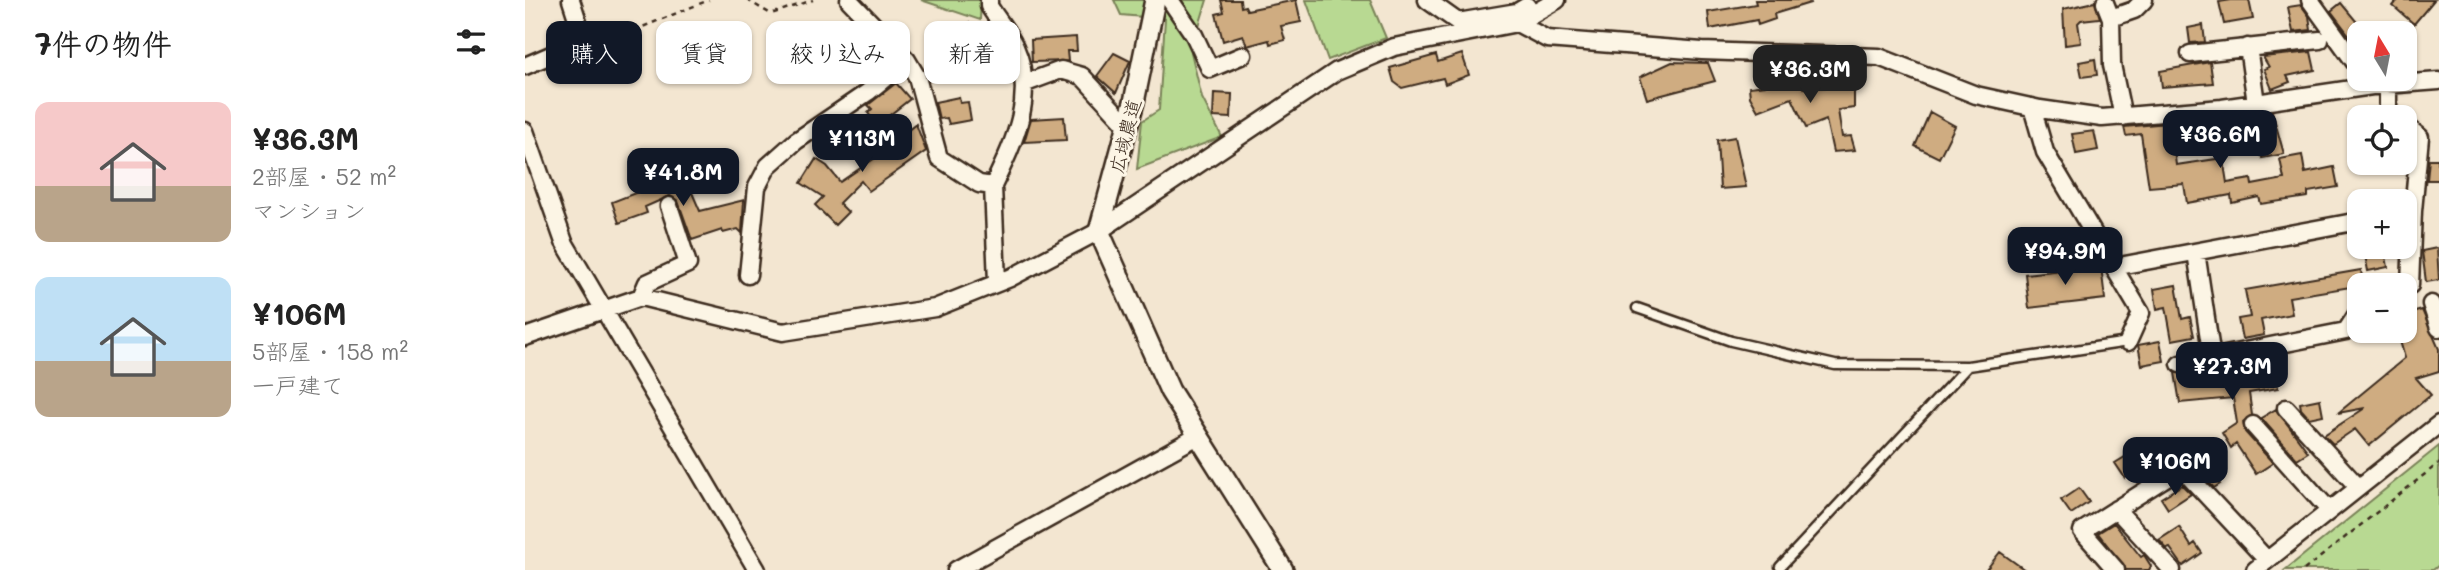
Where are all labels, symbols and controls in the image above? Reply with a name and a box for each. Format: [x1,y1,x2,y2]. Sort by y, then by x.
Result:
chip: 購入 [546,21,642,84]
chip: 賃貸 [656,21,752,84]
chip: 絞り込み [766,21,910,84]
chip: 新着 [924,21,1020,84]
north arrow [2347,21,2417,91]
map controls [2347,21,2417,343]
text: 7件の物件 [35,23,172,63]
icon: filters [452,23,490,61]
pin: ¥36.3M [1753,46,1867,105]
text: ¥36.3M [1769,53,1851,83]
street label: 広域農道 [1103,96,1146,176]
button: locate [2347,105,2417,175]
pin: ¥36.6M [2163,110,2277,170]
pin: ¥113M [813,114,911,174]
text: ¥36.3M [252,118,359,158]
text: ¥36.6M [2179,118,2261,148]
text: ¥113M [828,122,896,152]
icon: home [91,130,175,214]
pin: ¥41.8M [626,148,740,208]
text: ¥41.8M [643,156,723,186]
text: 2部屋 · 52 m² [252,161,396,191]
button: + [2347,189,2417,259]
text: マンション [252,195,366,225]
pin: ¥94.9M [2008,228,2122,287]
text: ¥94.9M [2024,235,2106,265]
button: − [2347,273,2417,343]
text: ¥106M [252,293,347,333]
icon: home [91,305,175,389]
text: 5部屋 · 158 m² [252,336,408,366]
pin: ¥27.3M [2175,342,2289,402]
text: ¥27.3M [2192,350,2272,380]
text: 一戸建て [252,370,344,400]
pin: ¥106M [2126,438,2224,497]
text: ¥106M [2139,445,2211,475]

